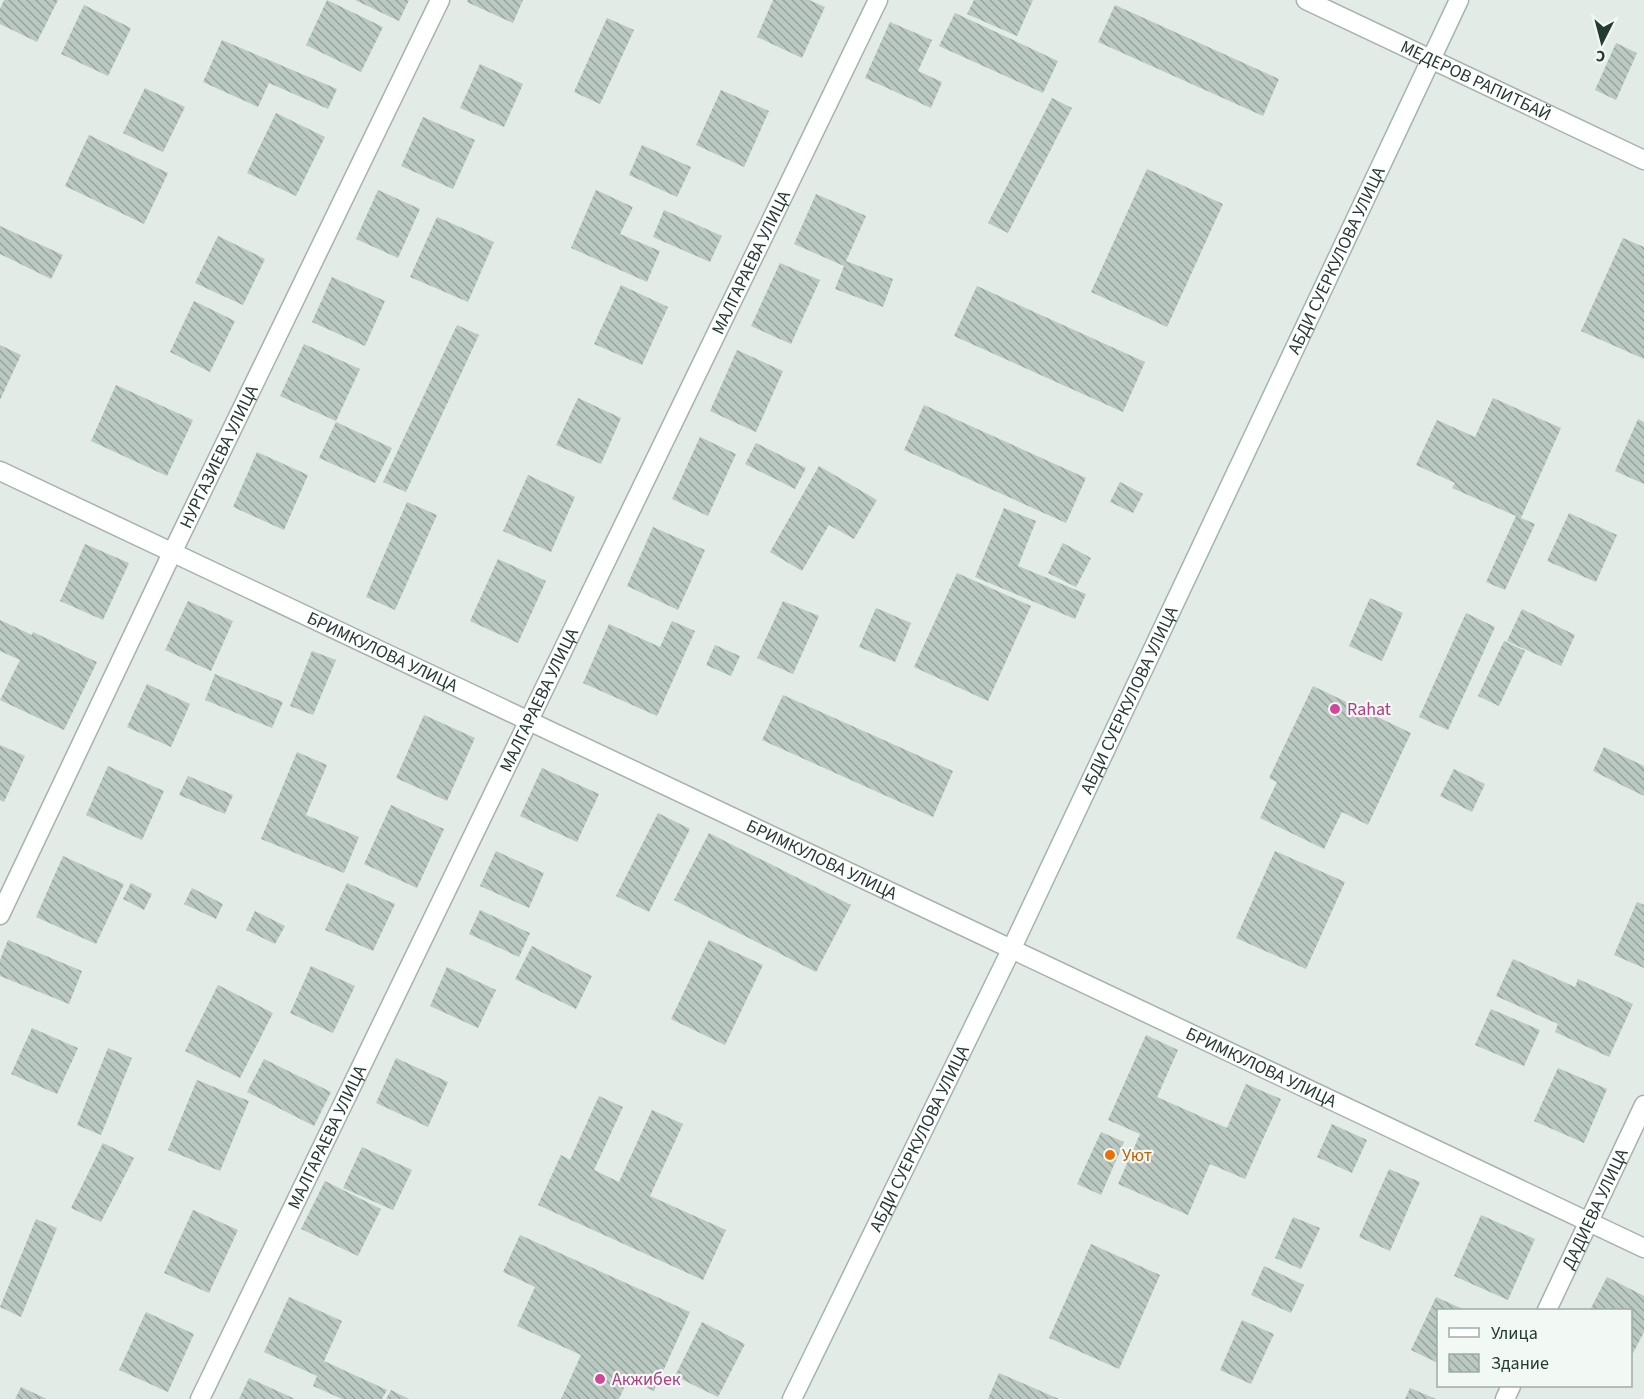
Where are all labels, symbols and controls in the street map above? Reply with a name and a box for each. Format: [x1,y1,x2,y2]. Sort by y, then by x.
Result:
north arrow [1572,12,1632,72]
street label: МЕДЕРОВ РАПИТБАЙ [1396,34,1555,127]
text: С [1595,44,1606,67]
street label: АБДИ СУЕРКУЛОВА УЛИЦА [1282,162,1392,359]
street label: МАЛГАРАЕВА УЛИЦА [706,186,797,339]
street label: НУРГАЗИЕВА УЛИЦА [174,381,265,533]
street label: АБДИ СУЕРКУЛОВА УЛИЦА [1074,602,1184,798]
street label: БРИМКУЛОВА УЛИЦА [303,606,462,699]
street label: МАЛГАРАЕВА УЛИЦА [494,624,585,776]
place label: Rahat [1347,697,1391,722]
marker: Rahat [1328,702,1342,716]
street label: БРИМКУЛОВА УЛИЦА [742,814,901,906]
street label: БРИМКУЛОВА УЛИЦА [1181,1021,1341,1114]
street label: АБДИ СУЕРКУЛОВА УЛИЦА [863,1041,976,1236]
street label: МАЛГАРАЕВА УЛИЦА [282,1061,373,1214]
place label: Уют [1122,1143,1152,1168]
street label: ДАДИЕВА УЛИЦА [1556,1144,1635,1273]
marker: Уют [1103,1148,1117,1162]
legend [1437,1309,1632,1387]
text: Улица [1491,1321,1538,1346]
text: Здание [1491,1351,1549,1376]
place label: Акжибек [612,1367,681,1392]
marker: Акжибек [593,1372,607,1386]

